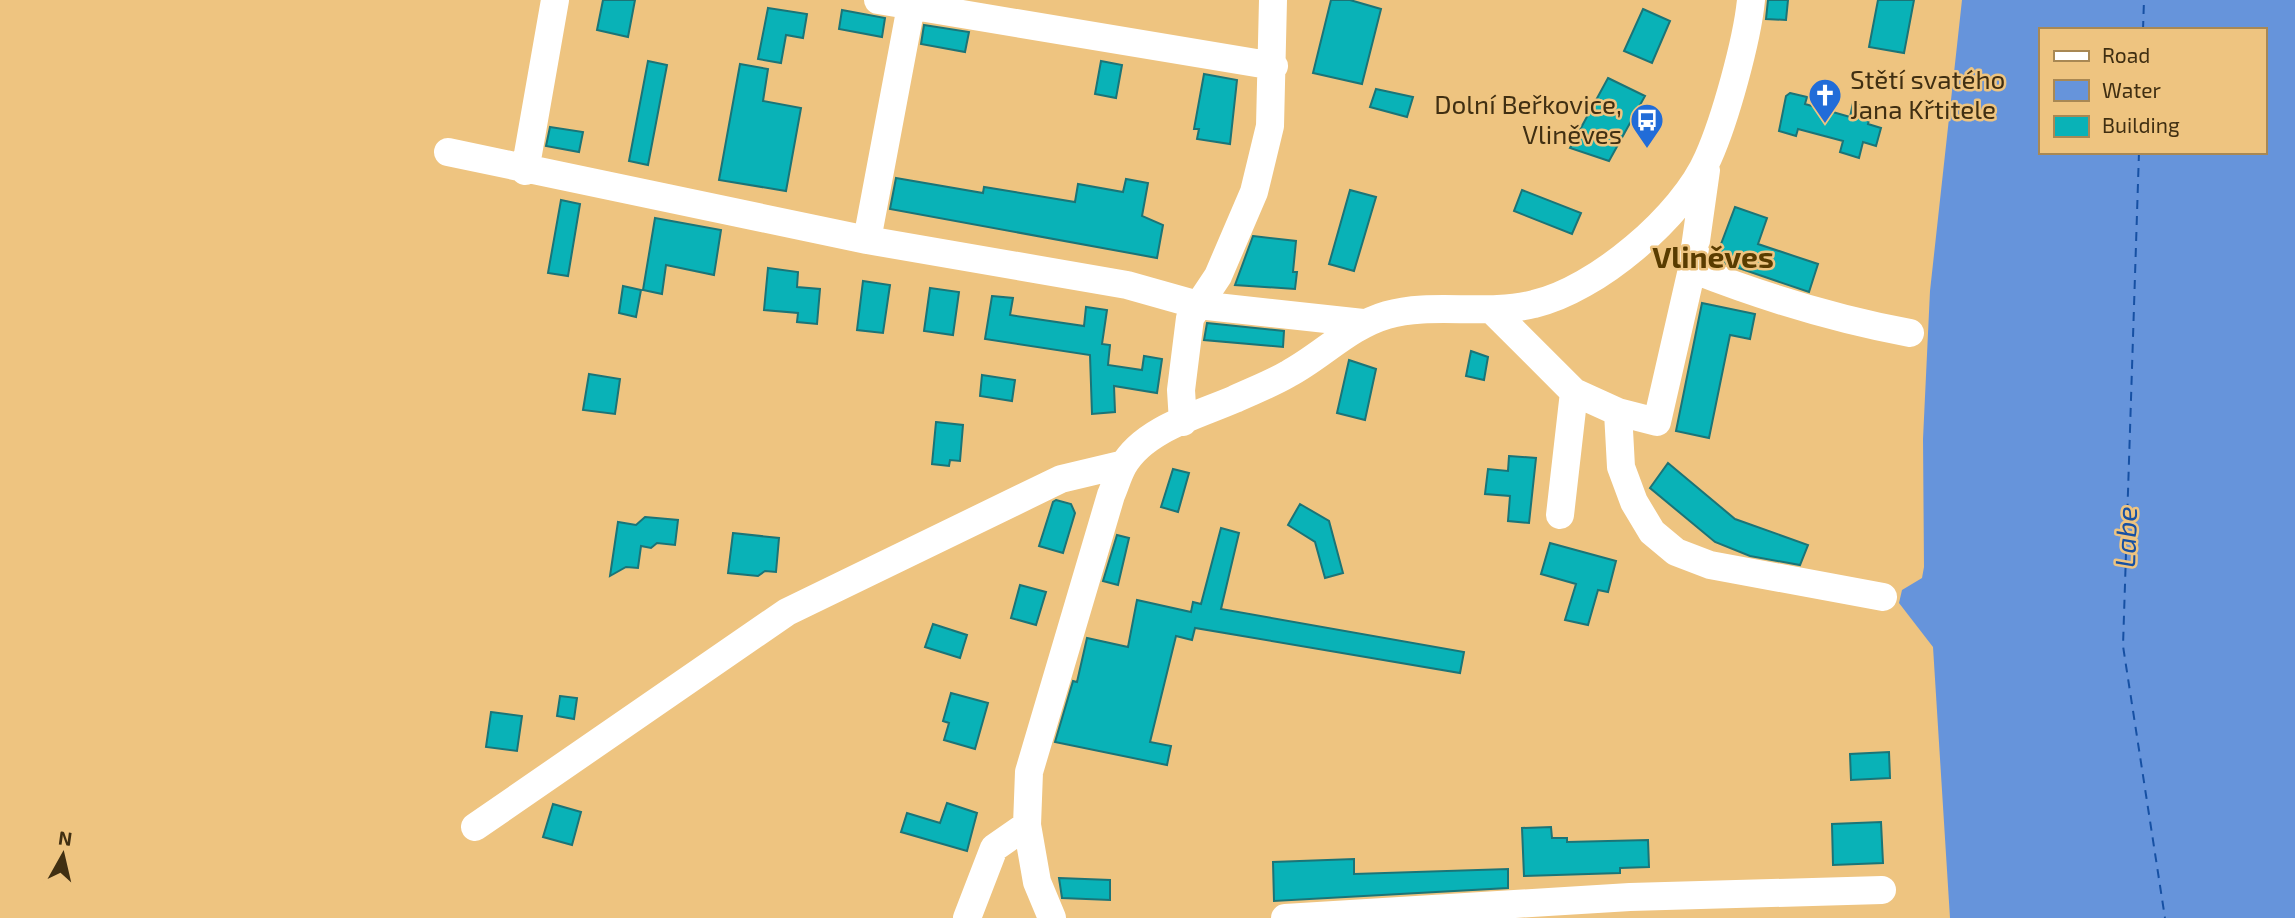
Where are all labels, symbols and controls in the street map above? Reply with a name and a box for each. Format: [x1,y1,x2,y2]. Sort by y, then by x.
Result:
legend [2039,28,2267,154]
text: Road [2102,42,2150,67]
place label: Stětí svatého Jana Křtitele [1850,63,2005,124]
church icon: Stětí svatého Jana Křtitele [1806,76,1844,125]
text: Water [2102,77,2161,102]
place label: Dolní Beřkovice, Vliněves [1434,88,1622,149]
bus stop icon: Dolní Beřkovice, Vliněves [1628,101,1666,150]
text: Building [2102,112,2180,137]
district label: Vliněves [1652,238,1774,274]
water label: Labe [2107,506,2143,568]
north arrow [28,820,98,890]
text: N [57,825,74,850]

